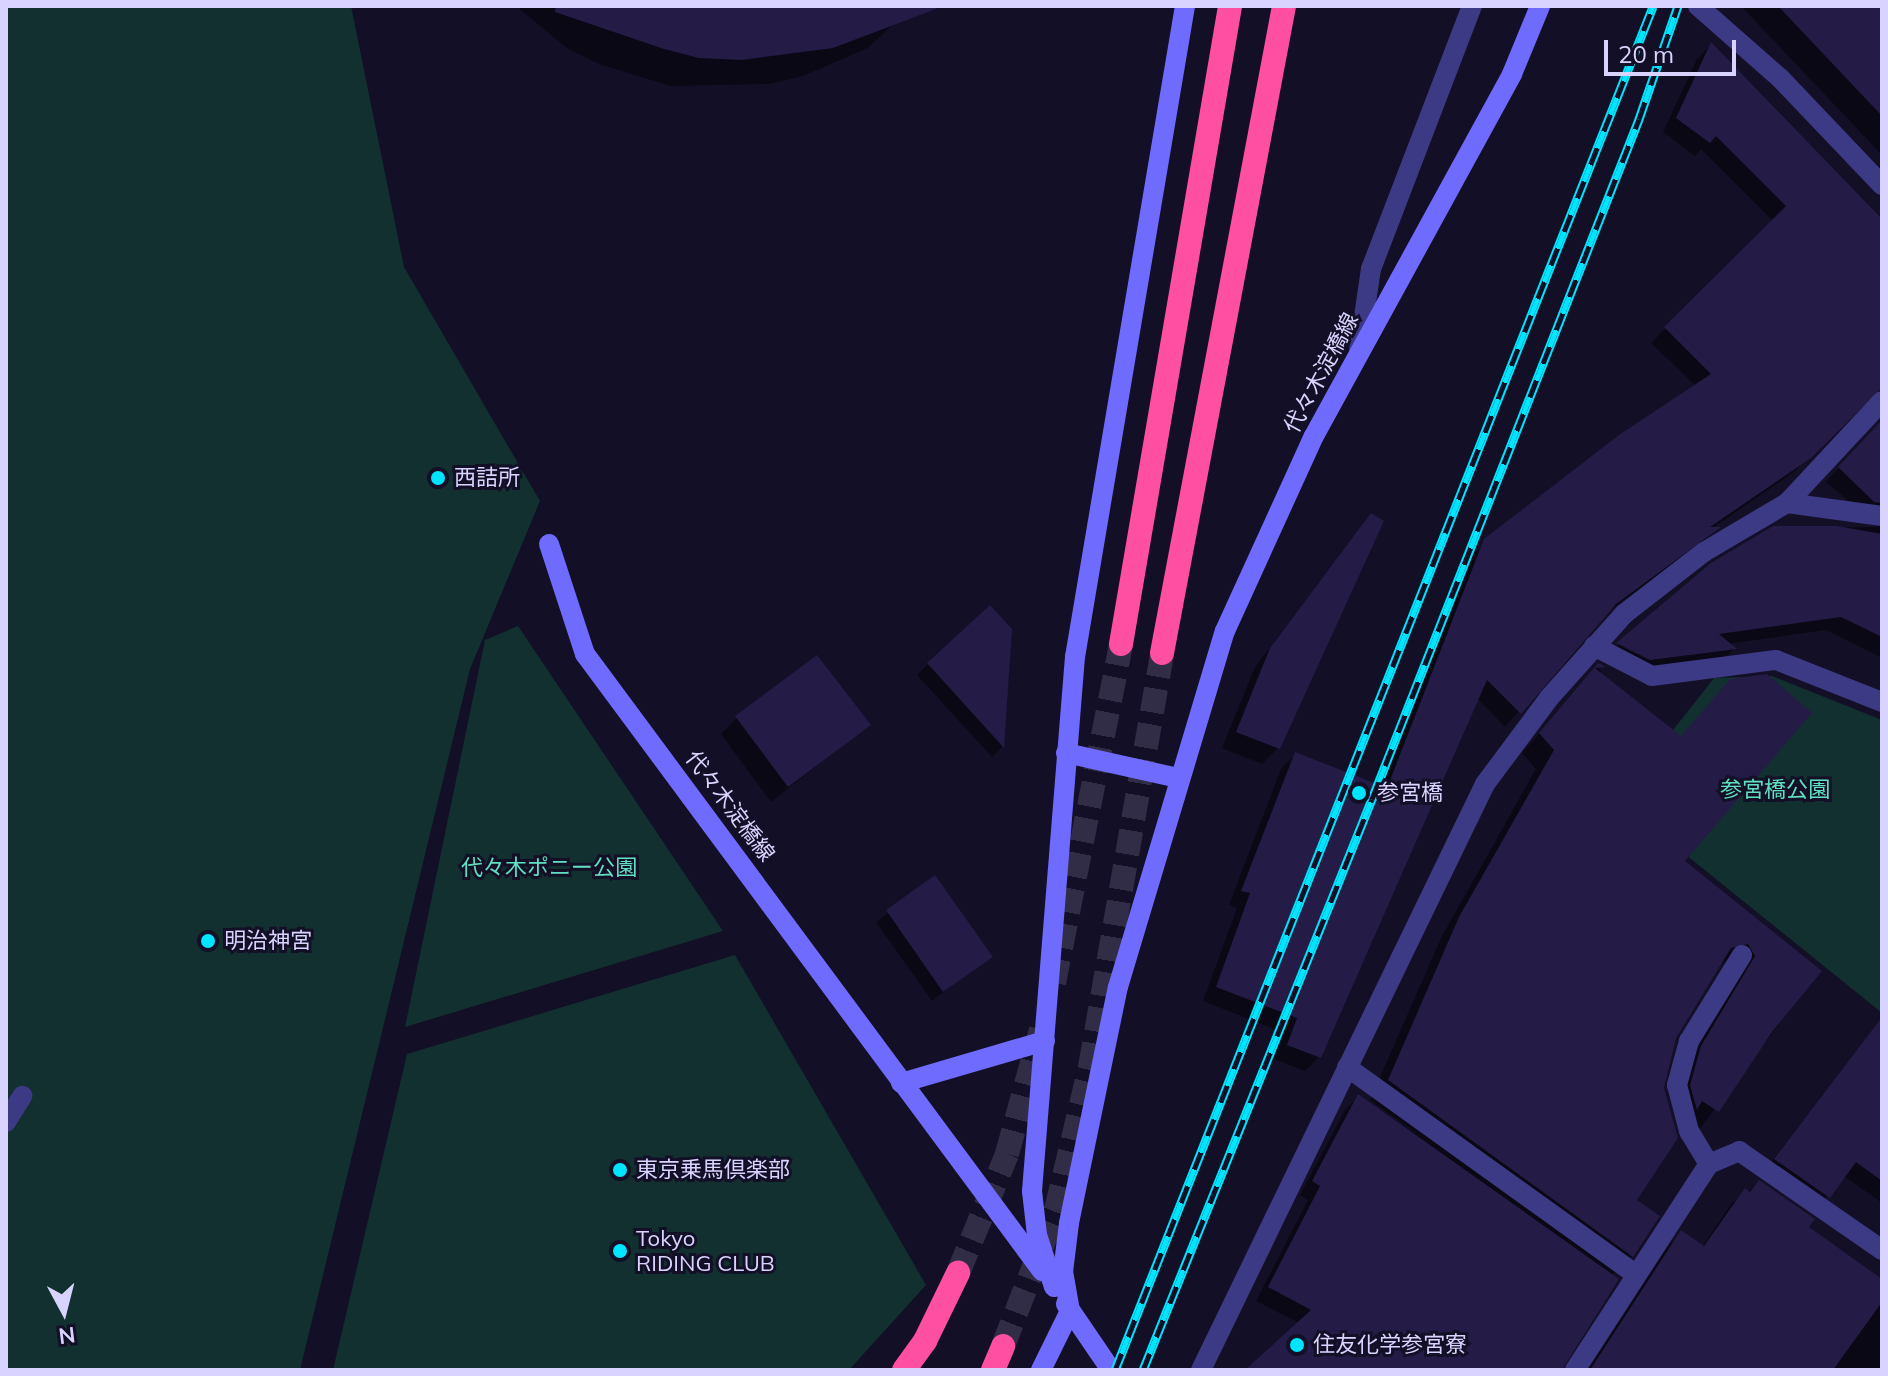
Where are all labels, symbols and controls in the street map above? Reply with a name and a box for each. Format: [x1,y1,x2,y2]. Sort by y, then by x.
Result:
scale bar [1608,24,1740,74]
text: 20 m [1618,39,1674,69]
street label: 代々木淀橋線 [1278,309,1364,437]
place label: 西詰所 [454,465,520,491]
marker: 西詰所 [429,469,447,487]
street label: 代々木淀橋線 [680,745,780,867]
park label: 参宮橋公園 [1720,777,1830,803]
place label: 参宮橋 [1377,780,1443,806]
marker: 参宮橋 [1348,782,1370,804]
park label: 代々木ポニー公園 [461,855,637,881]
place label: 明治神宮 [224,928,312,954]
marker: 明治神宮 [199,932,217,950]
place label: 東京乗馬倶楽部 [636,1157,790,1183]
marker: 東京乗馬倶楽部 [611,1161,629,1179]
place label: Tokyo RIDING CLUB [636,1225,775,1276]
marker: Tokyo RIDING CLUB [611,1242,629,1260]
north arrow [24,1272,104,1352]
text: N [57,1321,77,1351]
place label: 住友化学参宮寮 [1313,1332,1467,1358]
marker: 住友化学参宮寮 [1288,1336,1306,1354]

